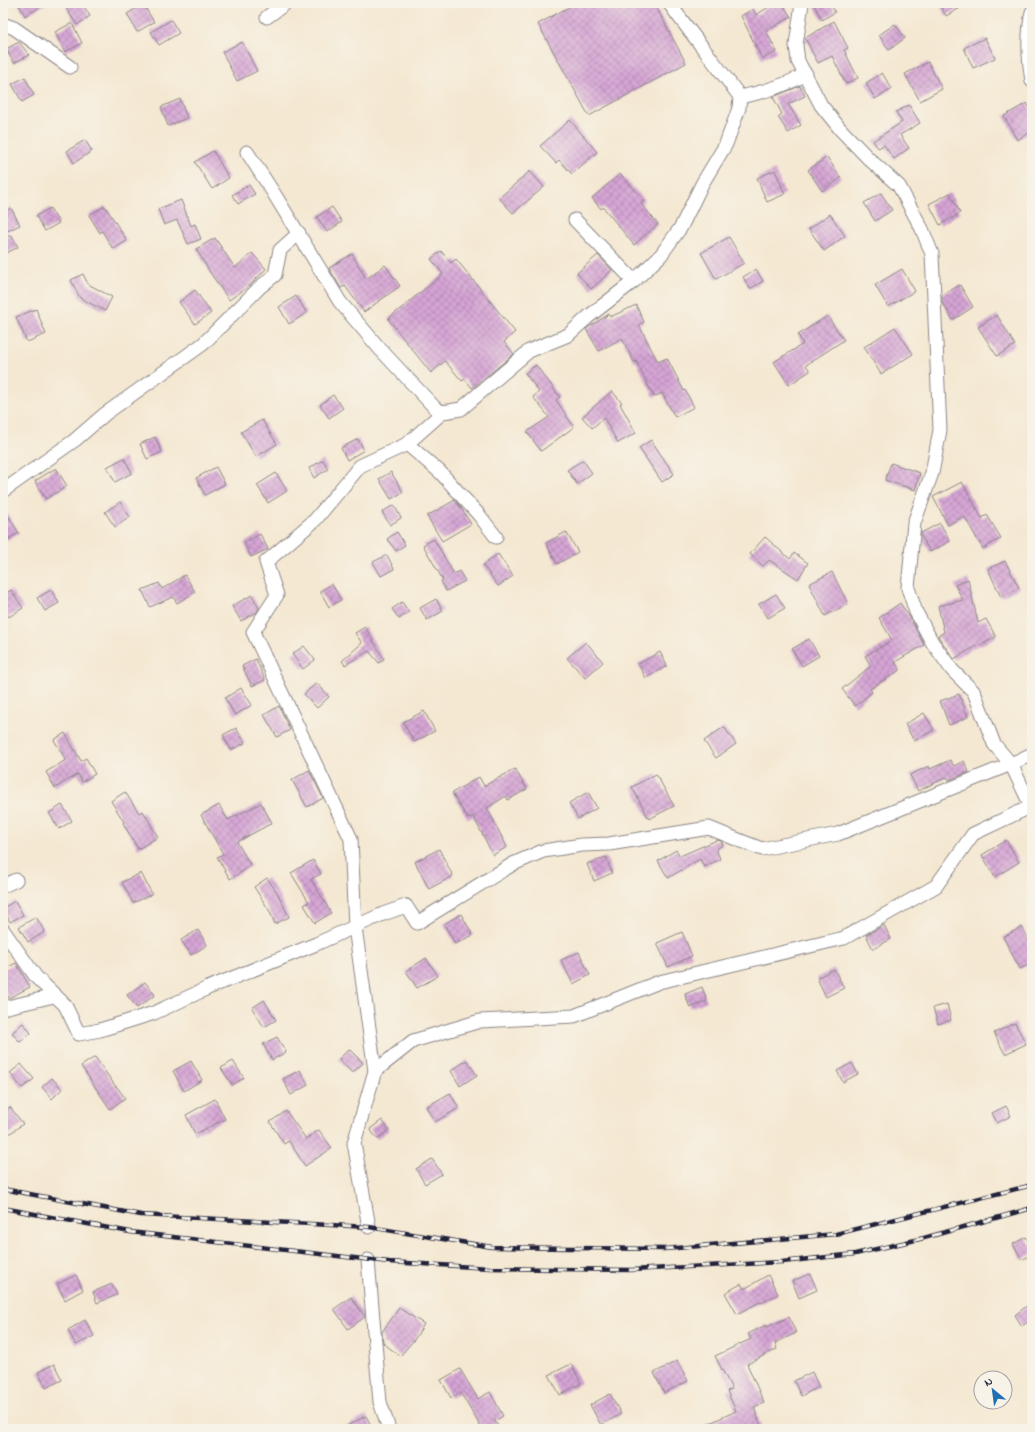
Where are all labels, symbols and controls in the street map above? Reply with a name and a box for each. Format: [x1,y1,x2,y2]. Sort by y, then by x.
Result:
north arrow [973,1370,1013,1410]
text: N [982,1373,996,1391]

